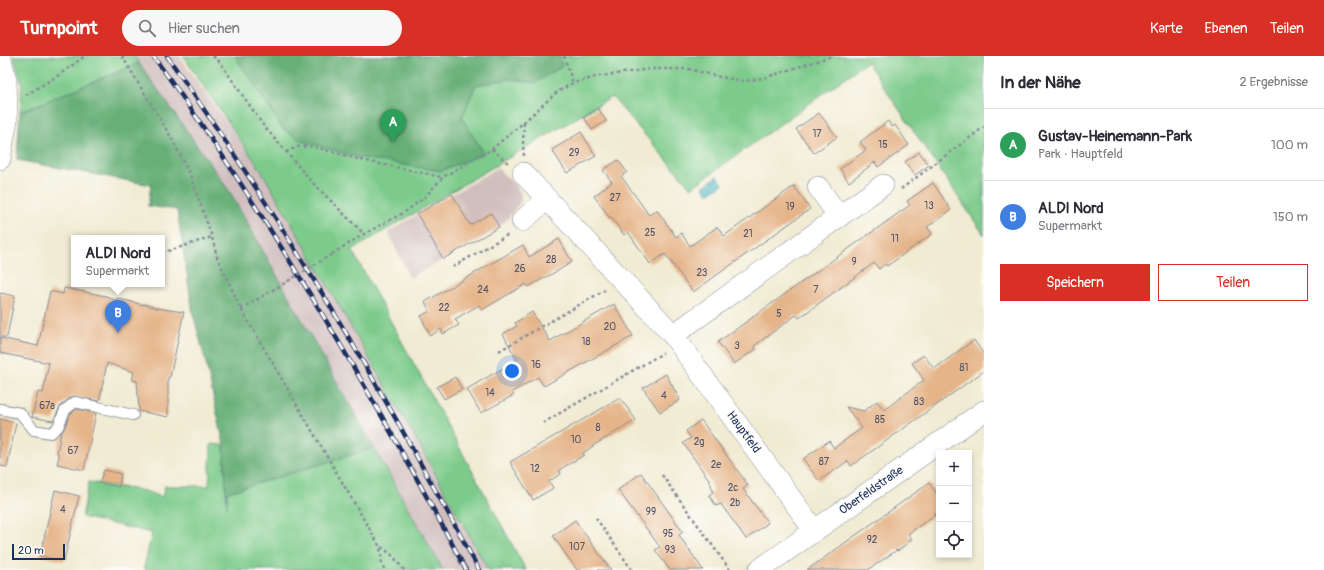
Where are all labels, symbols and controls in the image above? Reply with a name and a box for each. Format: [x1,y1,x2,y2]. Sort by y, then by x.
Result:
search box [122,10,402,46]
text: Turnpoint [20,16,98,40]
icon: search [136,17,158,39]
text: Hier suchen [168,19,240,38]
text: Karte [1150,20,1183,37]
text: Ebenen [1205,20,1248,37]
text: Teilen [1270,20,1304,37]
text: In der Nähe [1000,72,1081,93]
text: 2 Ergebnisse [1239,74,1308,90]
pin: A [380,109,406,142]
text: Gustav-Heinemann-Park [1038,127,1192,146]
house number: 17 [812,128,822,140]
text: A [1009,137,1017,153]
text: 100 m [1271,137,1308,153]
house number: 15 [878,139,888,151]
text: Park · Hauptfeld [1038,146,1123,162]
house number: 29 [569,147,579,159]
house number: 27 [610,192,621,204]
text: ALDI Nord [1038,199,1104,218]
house number: 13 [924,200,934,212]
house number: 19 [785,201,795,213]
text: B [1009,209,1017,225]
text: 150 m [1273,209,1308,225]
text: Supermarkt [1038,218,1102,234]
house number: 25 [644,227,656,239]
house number: 21 [743,228,753,240]
house number: 11 [891,233,899,245]
popup [71,235,165,287]
text: ALDI Nord [85,244,151,263]
house number: 28 [546,254,556,266]
house number: 9 [851,256,857,268]
text: Supermarkt [85,263,149,279]
house number: 26 [514,263,526,275]
button: Speichern [1000,264,1150,301]
button: Teilen [1158,264,1308,301]
house number: 23 [697,267,708,279]
house number: 24 [477,284,489,296]
house number: 7 [813,284,819,296]
pin: B [105,300,131,333]
house number: 22 [438,302,450,314]
house number: 5 [776,308,782,320]
house number: 20 [604,321,616,333]
house number: 18 [582,336,590,348]
house number: 3 [734,340,740,352]
house number: 16 [531,359,541,371]
your location [502,361,522,381]
house number: 81 [960,362,969,374]
house number: 14 [485,387,495,399]
house number: 4 [661,390,667,402]
house number: 83 [914,396,925,408]
house number: 67a [39,400,55,412]
street label: Hauptfeld [723,408,764,456]
house number: 85 [875,414,885,426]
house number: 8 [595,422,601,434]
house number: 10 [571,434,582,446]
house number: 2g [694,436,704,448]
house number: 67 [67,445,79,457]
map controls [936,450,972,558]
button: + [936,450,972,486]
house number: 87 [819,456,830,468]
house number: 2e [711,459,721,471]
house number: 12 [530,463,540,475]
street label: Oberfeldstraße [836,463,906,518]
house number: 2c [728,482,738,494]
button: − [936,486,972,522]
house number: 2b [730,497,740,509]
house number: 4 [60,504,66,516]
house number: 99 [646,506,656,518]
button: locate [936,522,972,558]
house number: 95 [663,528,673,540]
house number: 92 [867,534,878,546]
house number: 107 [569,541,586,553]
scale bar [12,542,65,561]
text: 20 m [18,544,44,557]
house number: 93 [665,544,676,556]

